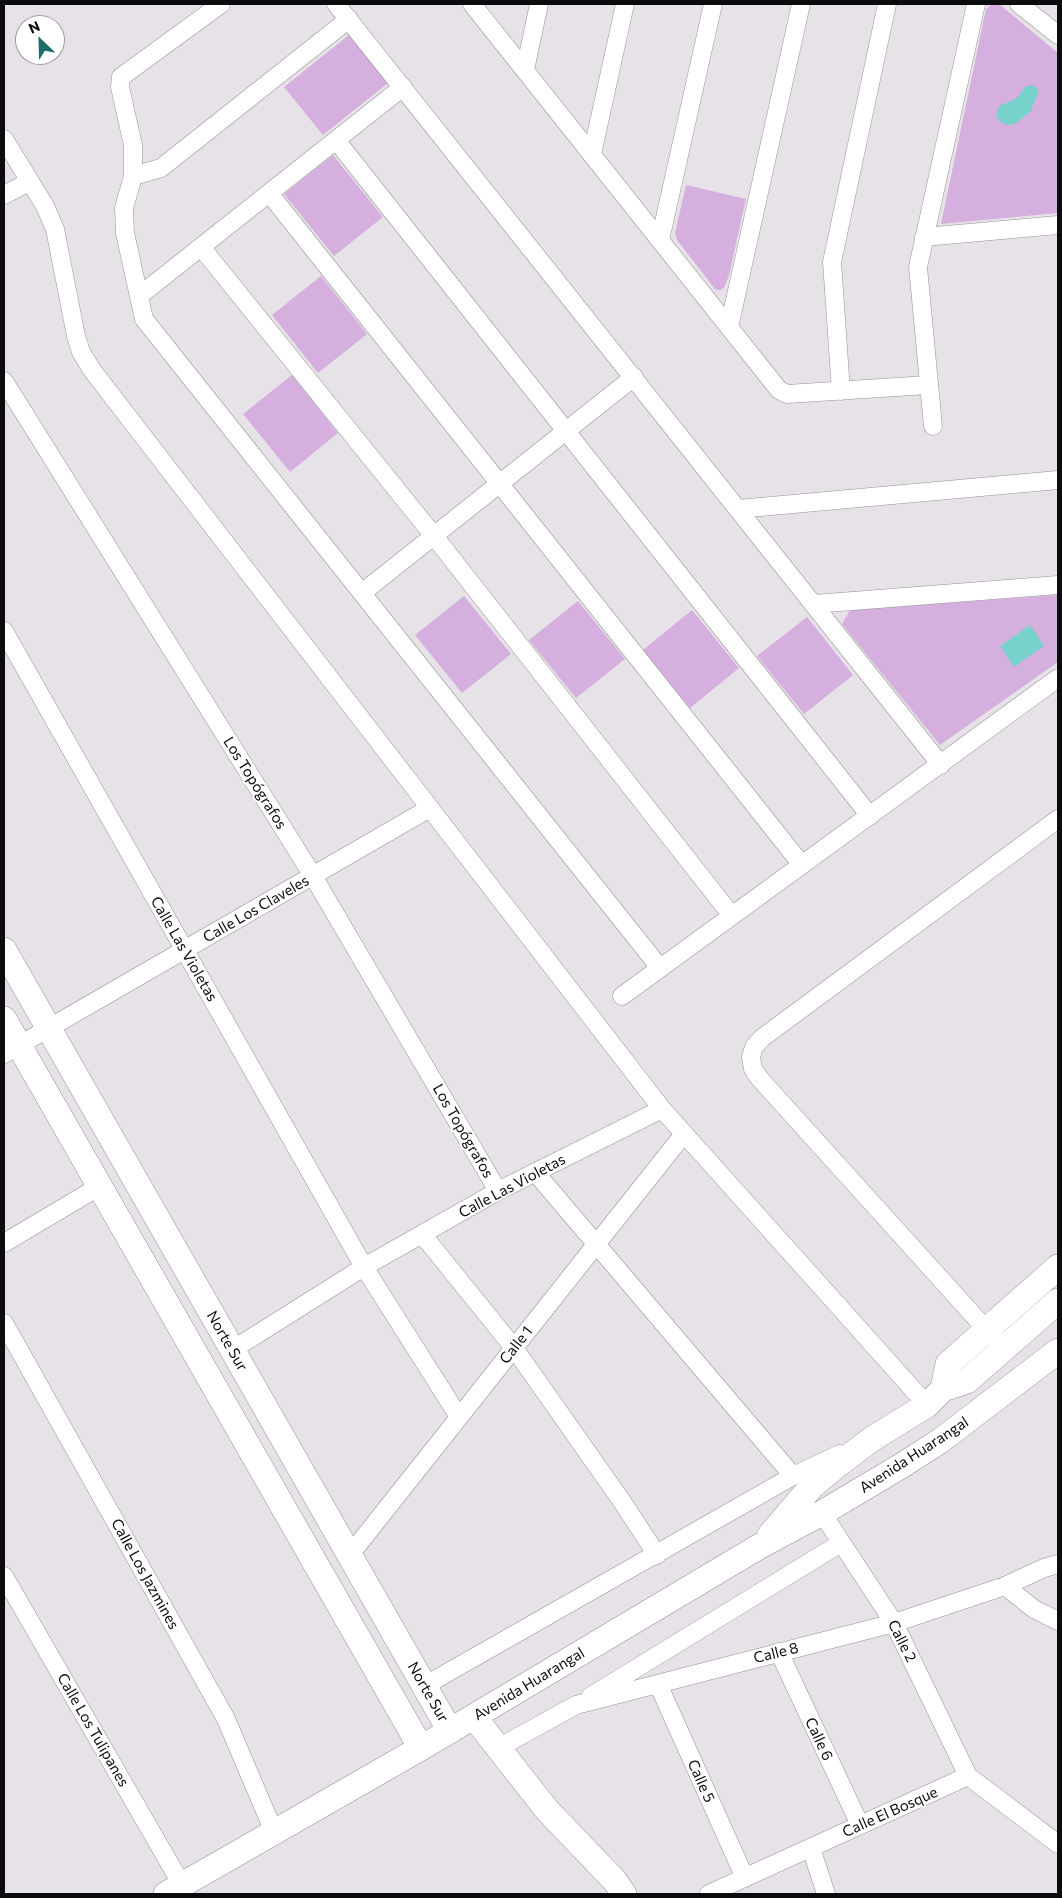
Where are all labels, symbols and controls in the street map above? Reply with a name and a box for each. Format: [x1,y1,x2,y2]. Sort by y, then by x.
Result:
north arrow [15,15,65,65]
text: N [26,17,42,37]
street label: Los Topógrafos [219,734,291,832]
street label: Calle Los Claveles [200,871,312,947]
street label: Calle Las Violetas [147,893,221,1005]
street label: Los Topógrafos [429,1081,497,1181]
street label: Calle Las Violetas [456,1150,568,1222]
street label: Norte Sur [203,1308,251,1374]
street label: Calle 1 [496,1323,536,1367]
street label: Avenida Huarangal [856,1413,972,1497]
street label: Calle Los Jazmines [107,1516,183,1632]
street label: Calle 2 [884,1617,920,1665]
street label: Calle 8 [752,1639,800,1667]
street label: Avenida Huarangal [470,1644,588,1724]
street label: Norte Sur [404,1659,452,1725]
street label: Calle Los Tulipanes [53,1670,133,1790]
street label: Calle 6 [801,1715,837,1763]
street label: Calle 5 [684,1757,718,1805]
street label: Calle El Bosque [840,1783,940,1841]

